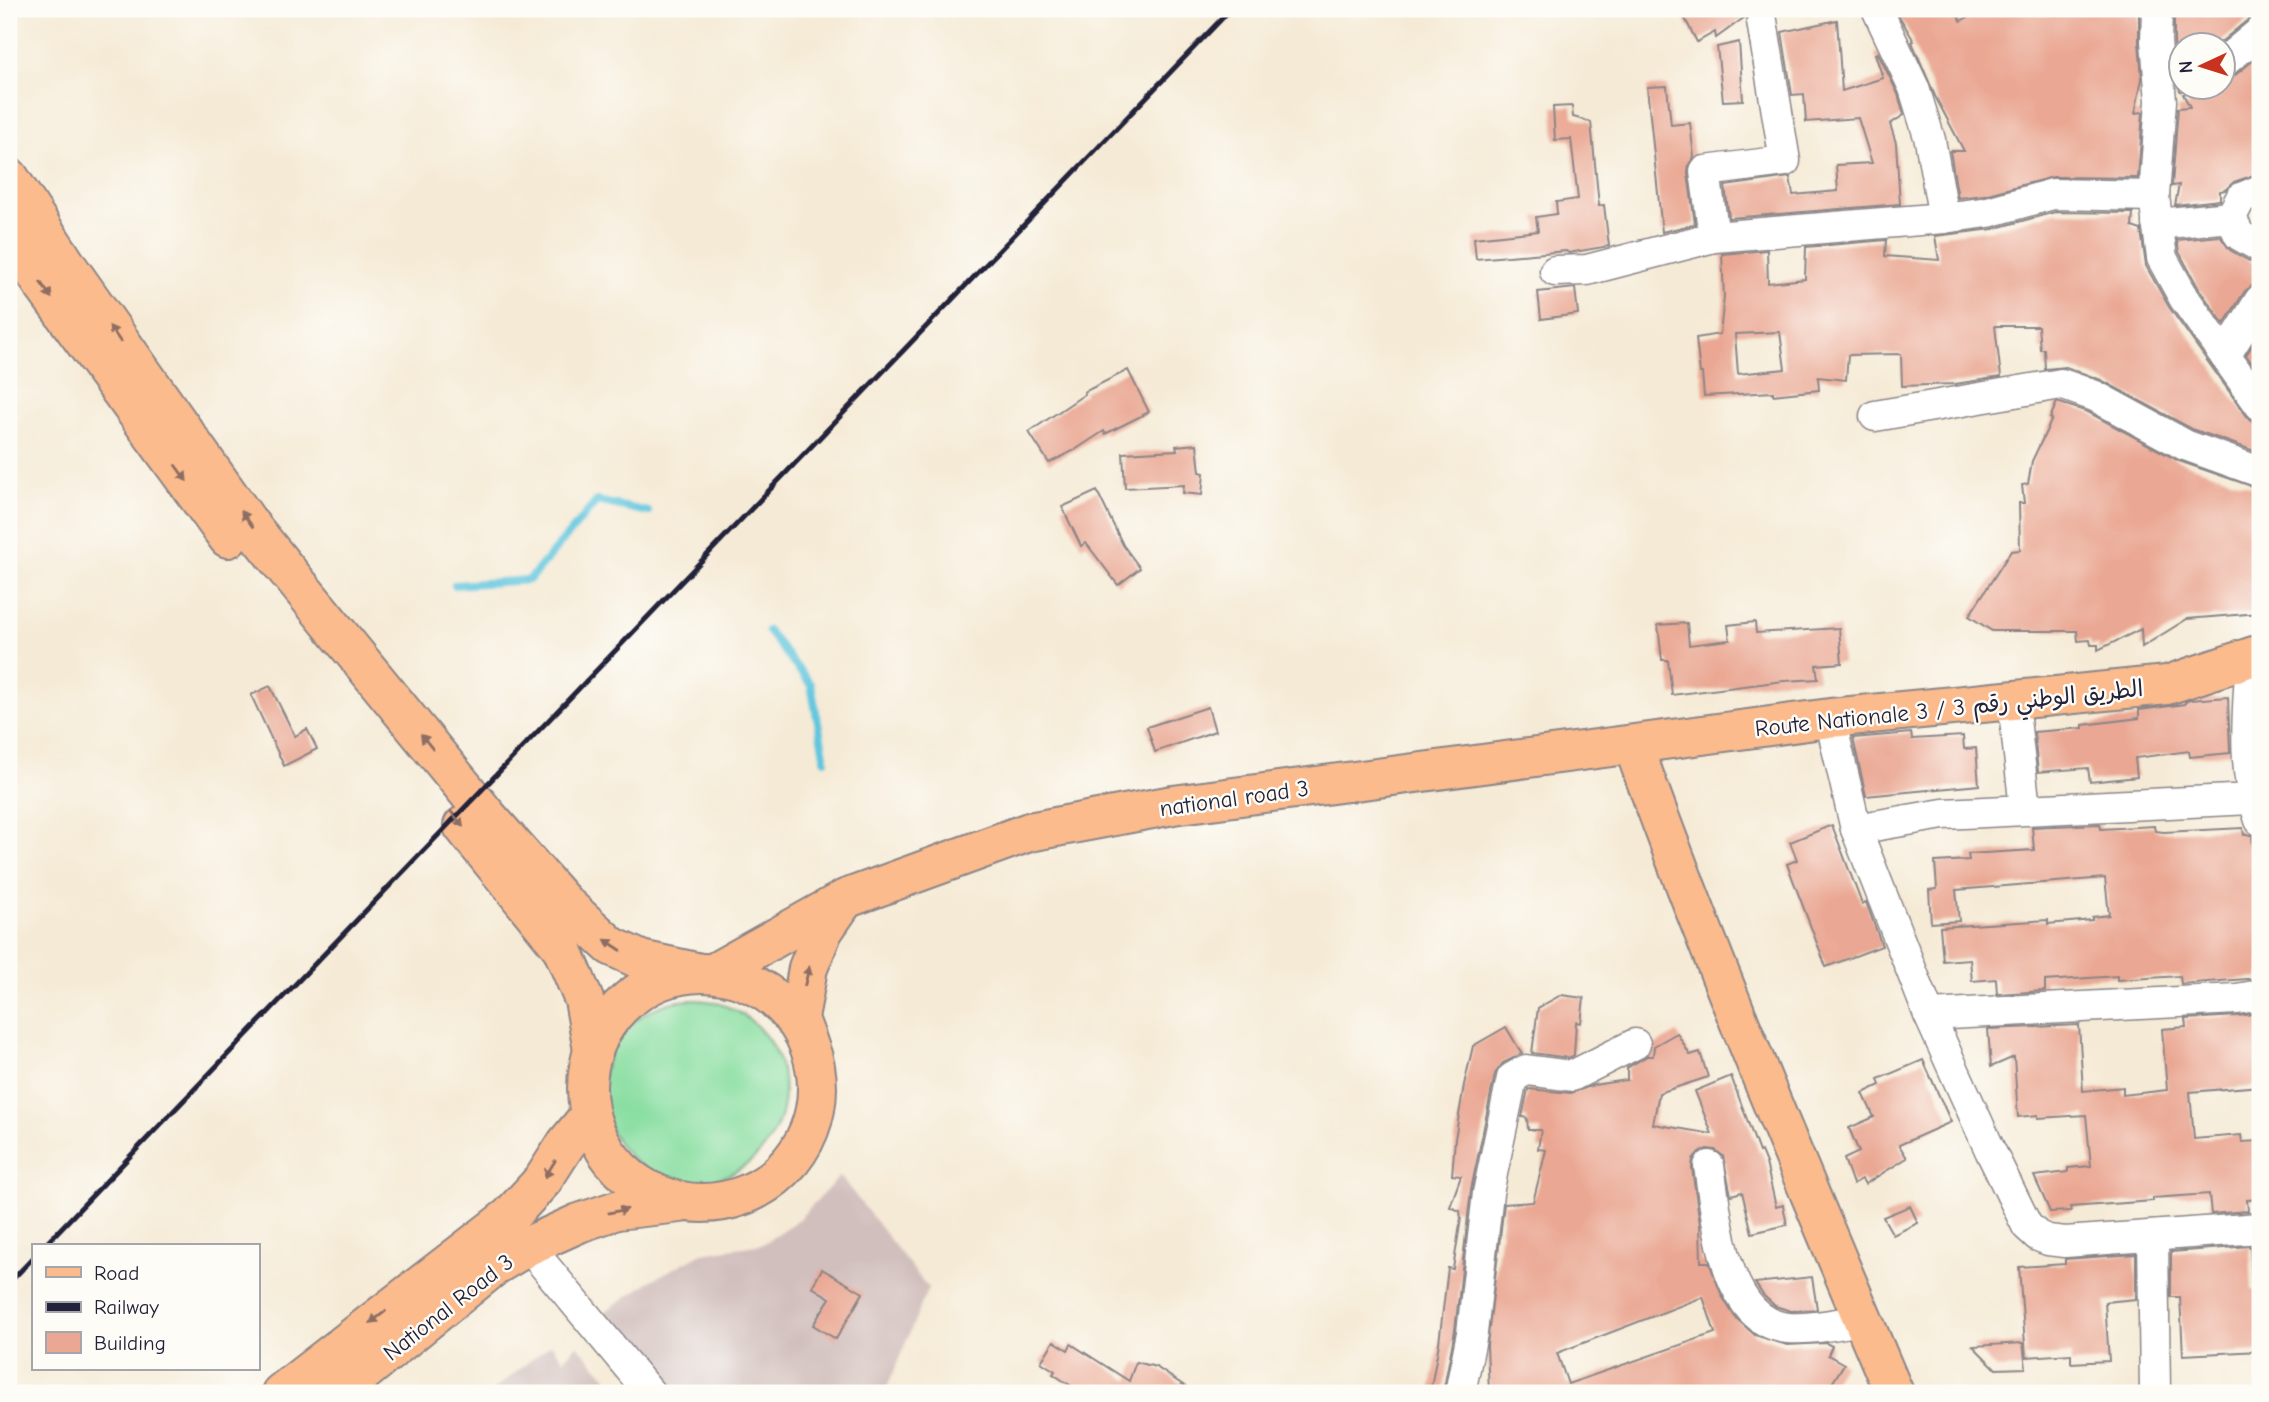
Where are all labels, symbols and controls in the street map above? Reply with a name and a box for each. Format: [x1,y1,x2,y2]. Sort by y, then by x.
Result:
north arrow [2168,32,2238,102]
text: N [2175,60,2197,74]
one-way arrow [39,281,53,299]
one-way arrow [108,325,122,343]
one-way arrow [173,464,188,482]
one-way arrow [240,510,254,528]
street label: Route Nationale 3 / الطريق الوطني رقم 3 [1754,675,2145,749]
one-way arrow [420,734,435,751]
street label: national road 3 [1158,775,1310,822]
one-way arrow [449,811,464,828]
one-way arrow [603,939,623,952]
one-way arrow [802,965,813,987]
one-way arrow [543,1160,556,1179]
one-way arrow [607,1206,629,1217]
legend [32,1244,259,1370]
street label: National Road 3 [378,1248,519,1366]
text: Road [94,1261,139,1285]
text: Railway [94,1295,159,1319]
one-way arrow [369,1309,387,1324]
text: Building [94,1331,166,1355]

